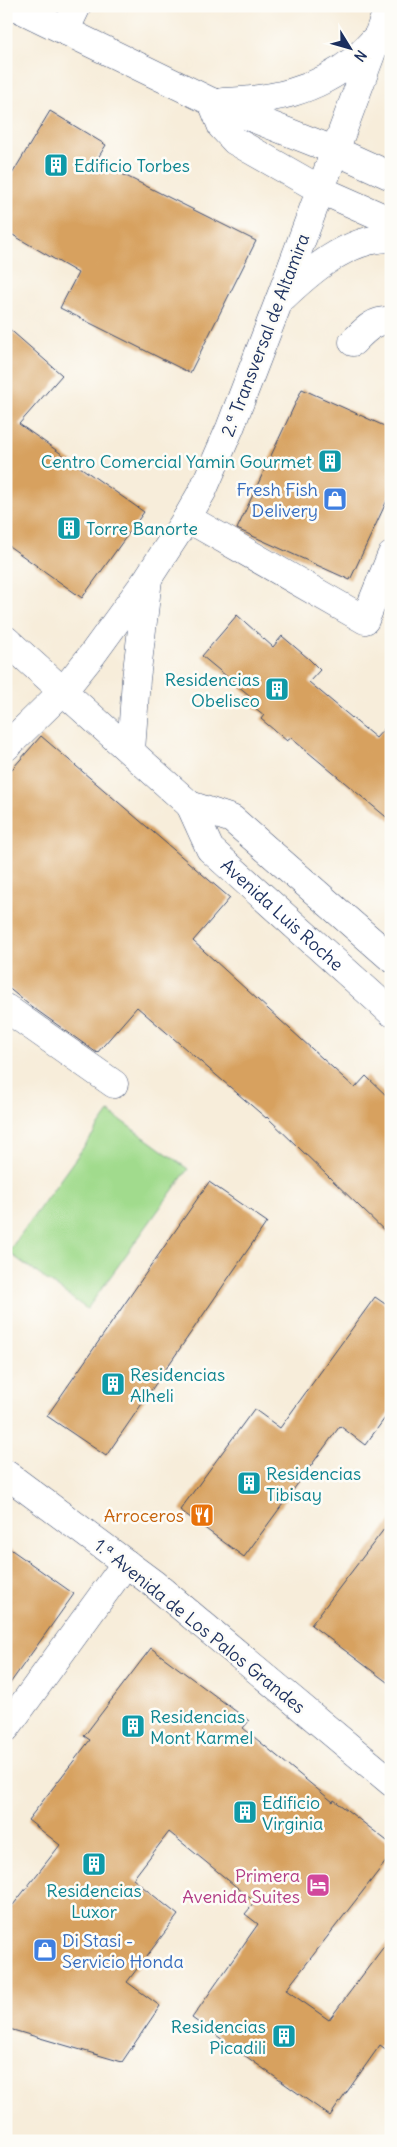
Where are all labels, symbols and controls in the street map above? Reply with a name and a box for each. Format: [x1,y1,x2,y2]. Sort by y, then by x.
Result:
north arrow [324,22,374,72]
text: N [350,47,370,65]
building icon: Edificio Torbes [43,152,69,178]
place label: Edificio Torbes [74,154,190,177]
street label: 2.ª Transversal de Altamira [216,230,314,440]
building icon: Centro Comercial Yamin Gourmet [317,448,343,474]
place label: Centro Comercial Yamin Gourmet [41,450,312,473]
place label: Fresh Fish Delivery [236,478,318,522]
shop icon: Fresh Fish Delivery [322,486,348,512]
building icon: Torre Banorte [56,515,82,541]
place label: Torre Banorte [86,517,198,540]
place label: Residencias Obelisco [165,668,260,712]
building icon: Residencias Obelisco [264,676,290,702]
street label: Avenida Luis Roche [217,853,349,975]
place label: Residencias Alheli [130,1363,225,1407]
building icon: Residencias Alheli [100,1371,126,1397]
place label: Residencias Tibisay [266,1462,361,1506]
building icon: Residencias Tibisay [236,1470,262,1496]
restaurant icon: Arroceros [189,1502,215,1528]
place label: Arroceros [104,1504,184,1527]
street label: 1.ª Avenida de Los Palos Grandes [90,1534,310,1718]
place label: Residencias Mont Karmel [150,1705,253,1749]
building icon: Residencias Mont Karmel [120,1713,146,1739]
place label: Edificio Virginia [262,1791,323,1835]
building icon: Edificio Virginia [232,1799,258,1825]
building icon: Residencias Luxor [81,1851,107,1877]
place label: Primera Avenida Suites [182,1864,300,1908]
hotel icon: Primera Avenida Suites [305,1872,331,1898]
place label: Residencias Luxor [46,1879,142,1923]
place label: Di Stasi - Servicio Honda [62,1929,184,1973]
shop icon: Di Stasi - Servicio Honda [32,1937,58,1963]
place label: Residencias Picadili [171,2015,266,2059]
building icon: Residencias Picadili [271,2023,297,2049]

